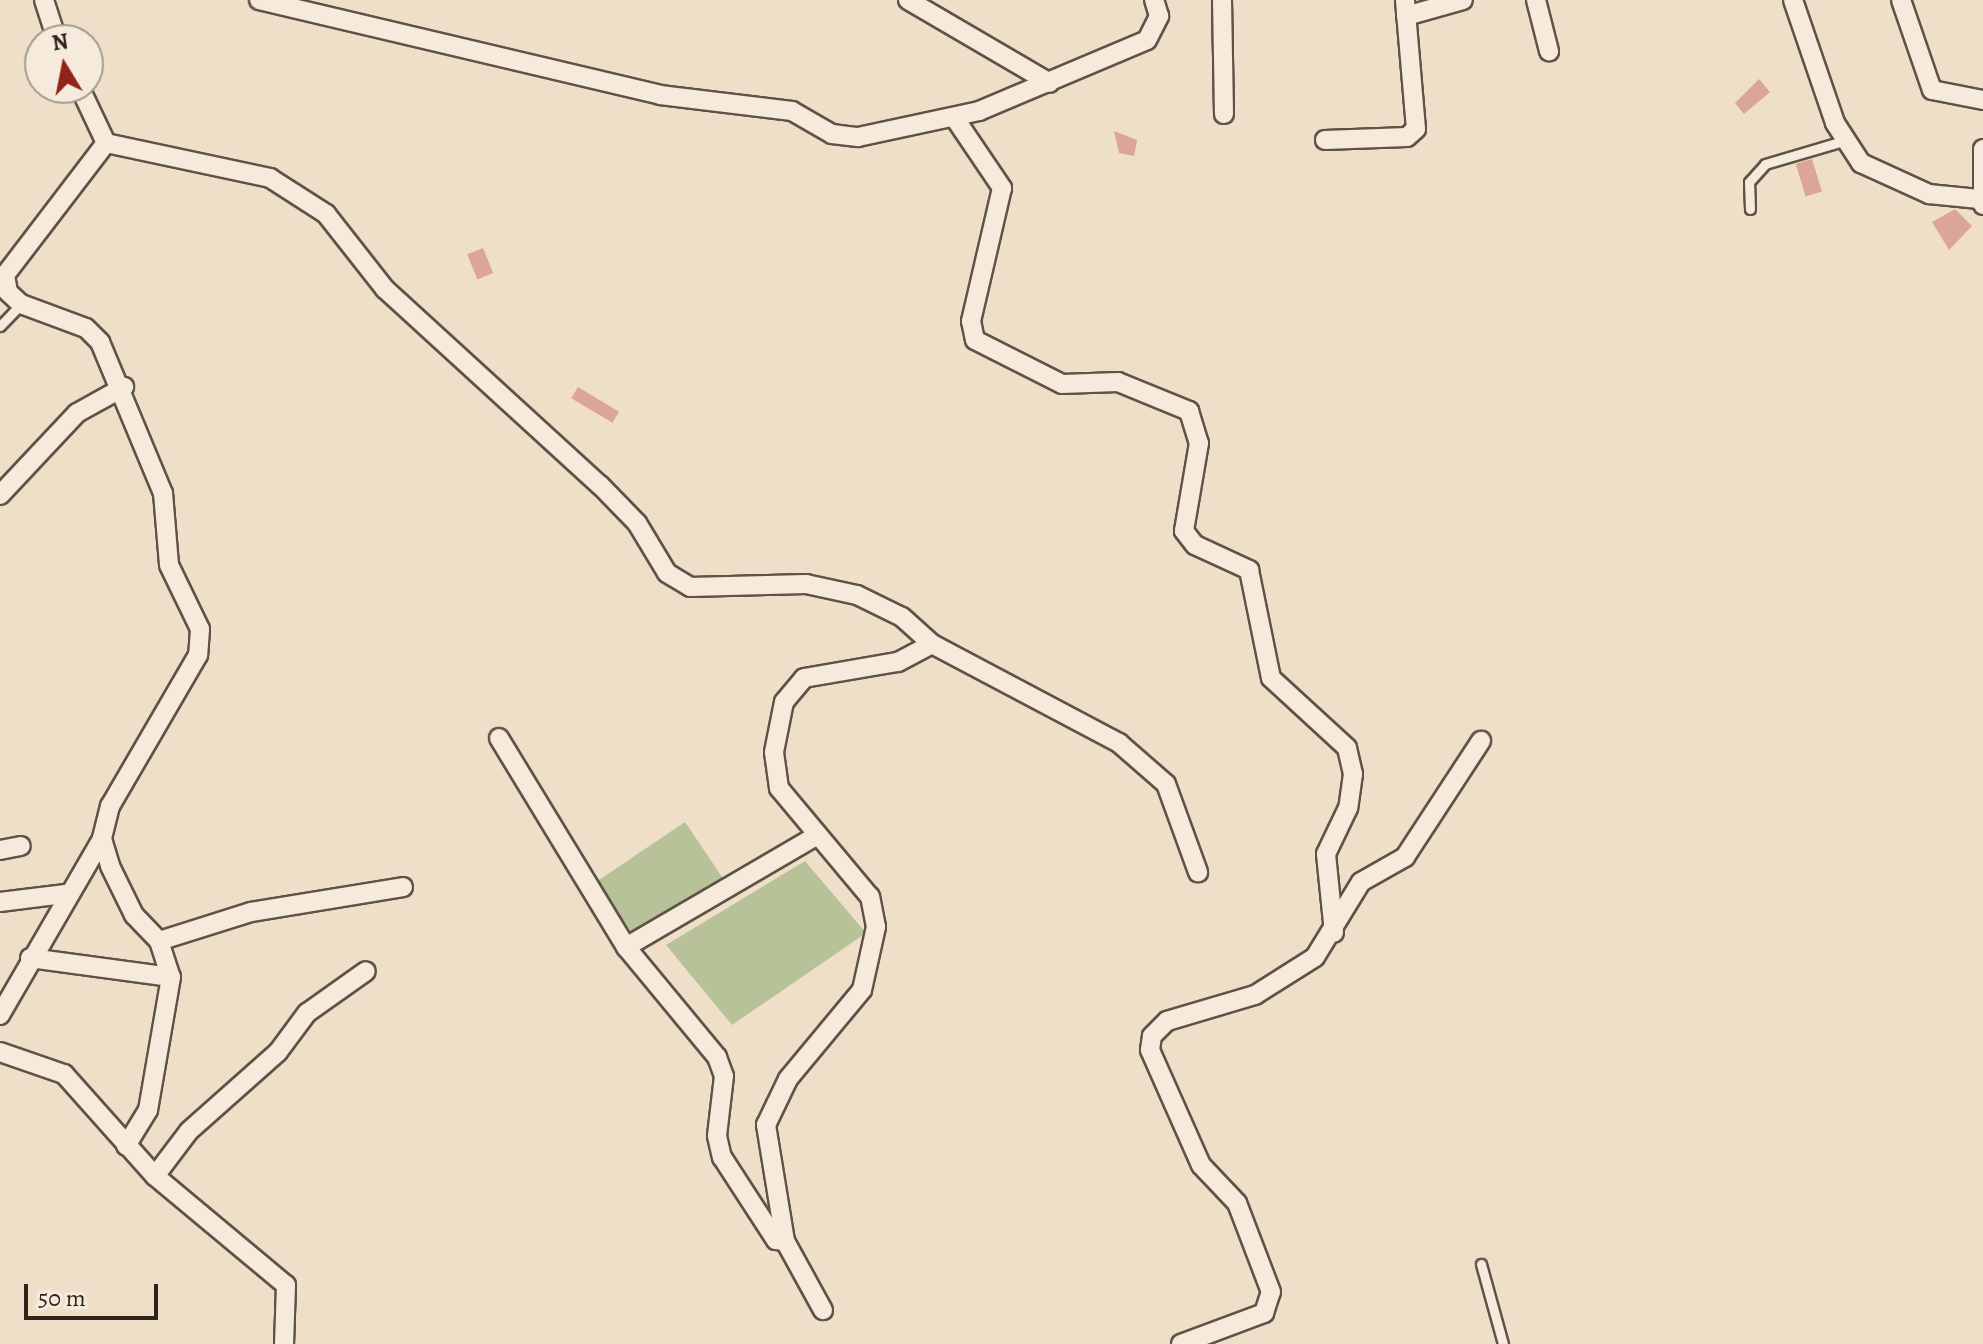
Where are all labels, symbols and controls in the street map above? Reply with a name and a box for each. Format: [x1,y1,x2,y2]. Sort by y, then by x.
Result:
north arrow [24,24,104,104]
text: N [50,26,71,58]
scale bar [28,1268,162,1318]
text: 50 m [38,1282,86,1314]

